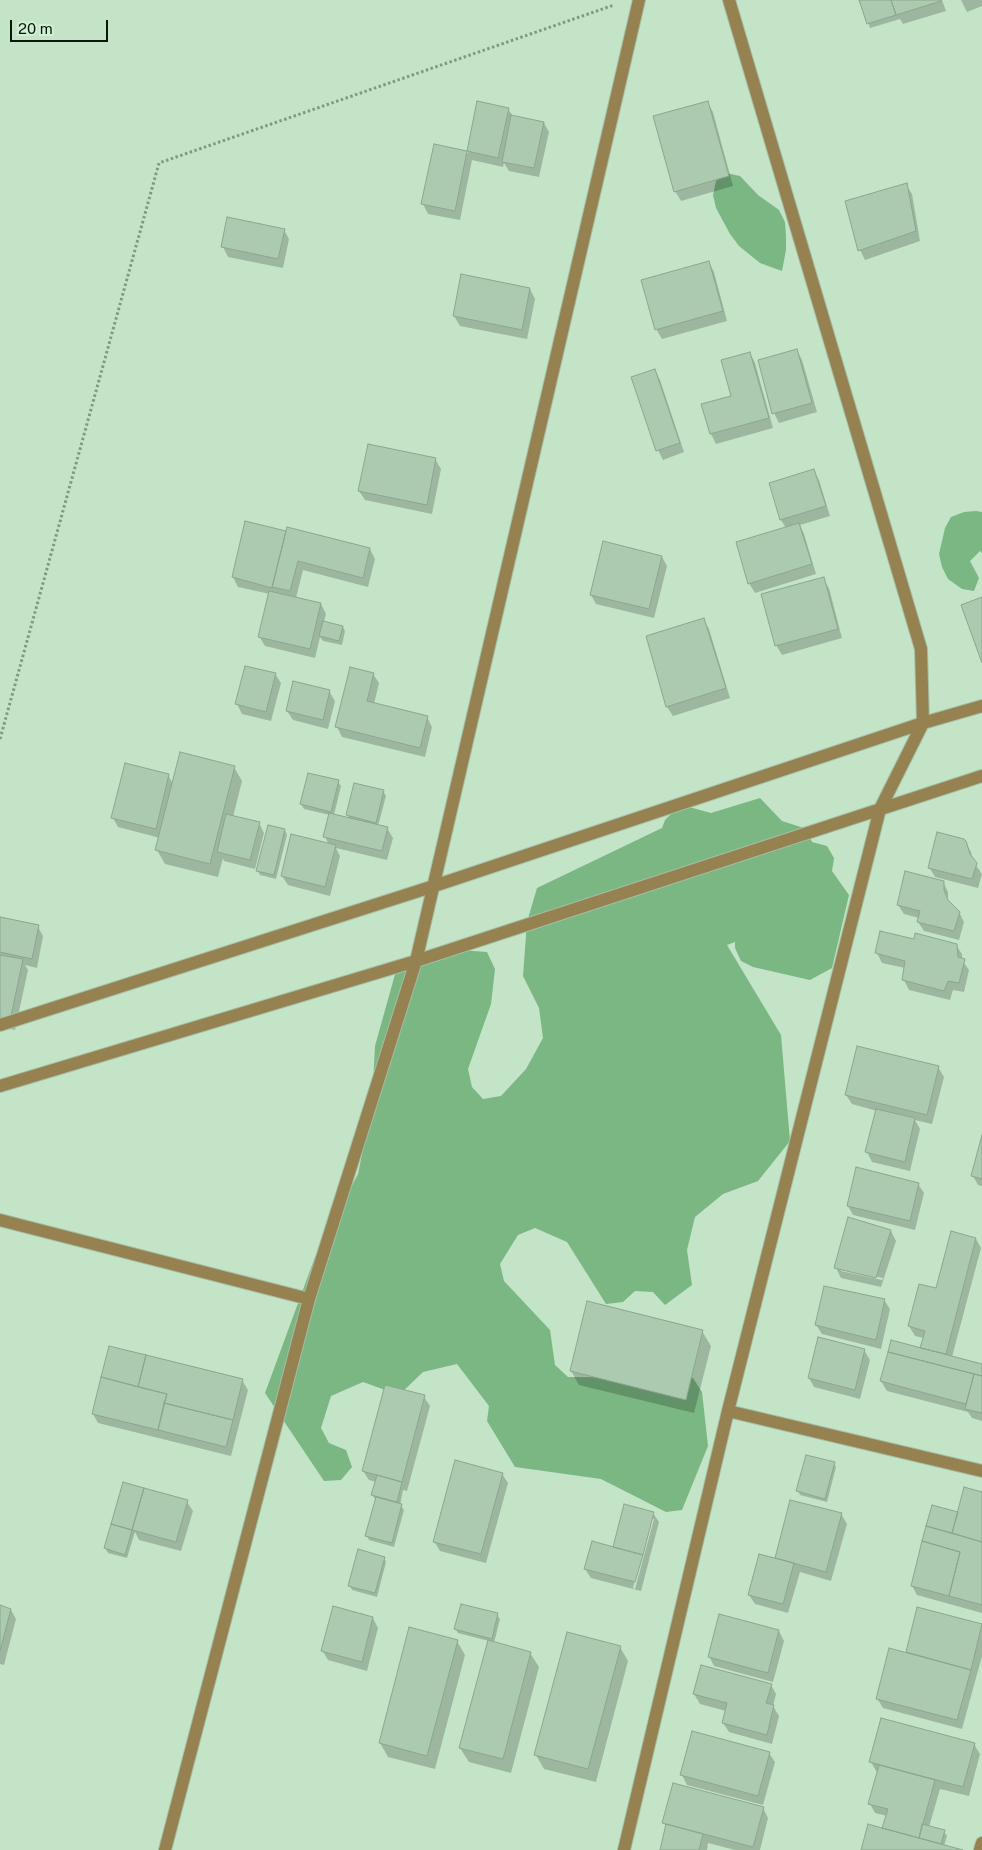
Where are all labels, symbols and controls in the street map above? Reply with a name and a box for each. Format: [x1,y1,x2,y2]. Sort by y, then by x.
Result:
scale bar [12,10,110,42]
text: 20 m [18,20,53,37]

